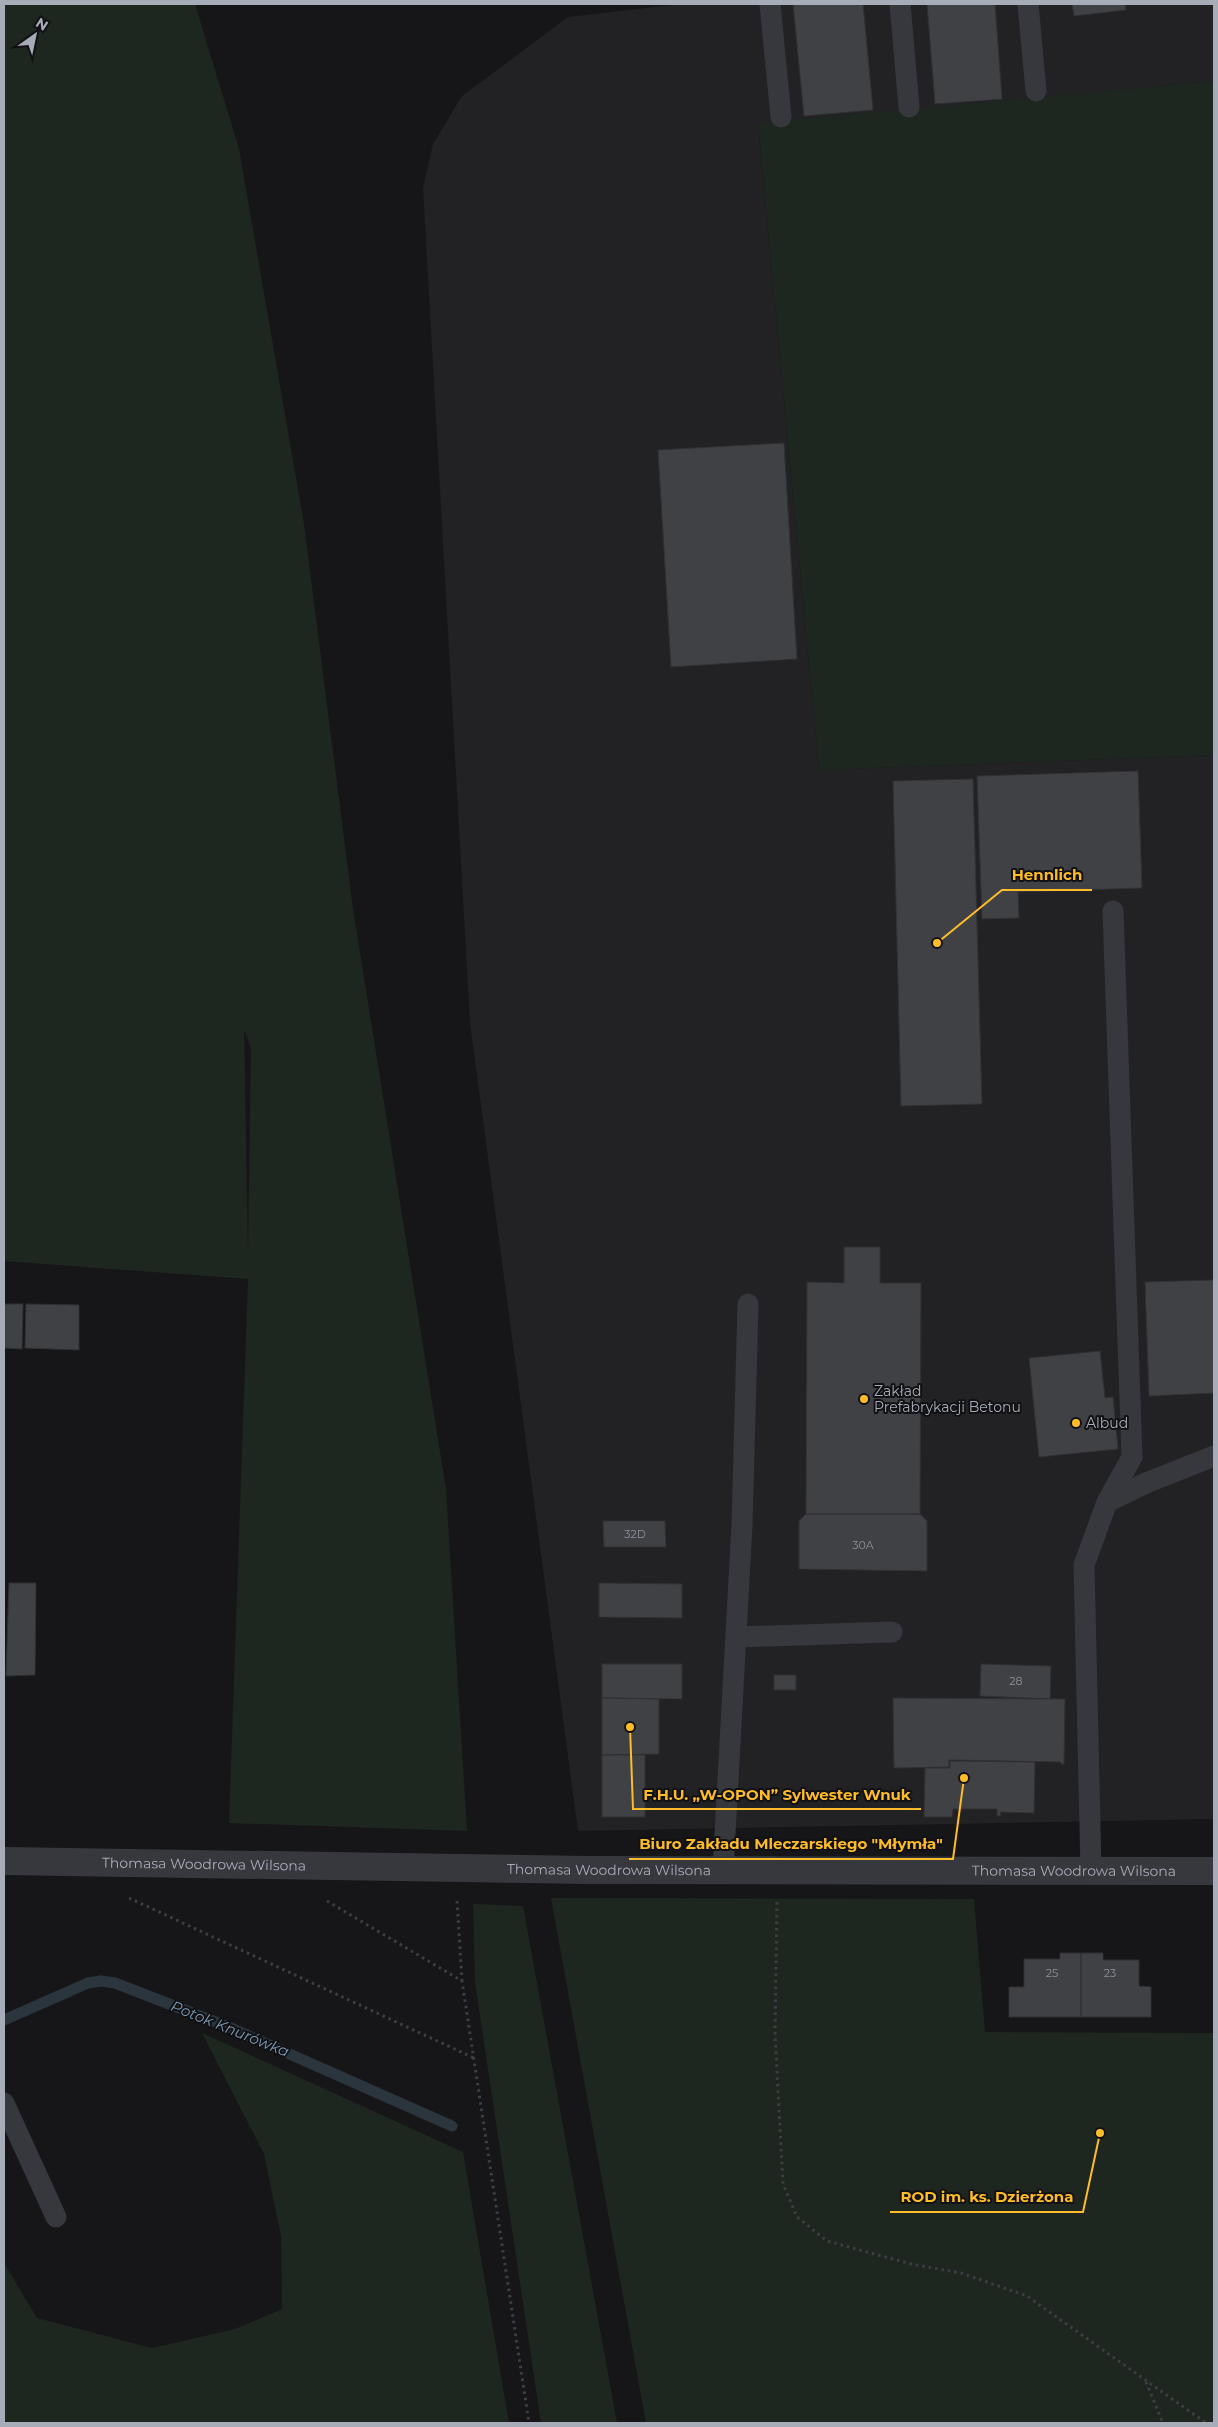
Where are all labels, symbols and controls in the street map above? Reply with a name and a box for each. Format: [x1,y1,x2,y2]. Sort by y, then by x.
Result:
north arrow [10,10,60,60]
text: N [32,13,52,35]
callout: Hennlich [1002,860,1092,890]
text: Hennlich [1012,865,1082,884]
place label: Zakład Prefabrykacji Betonu [874,1382,1021,1416]
marker: Zakład Prefabrykacji Betonu [858,1393,870,1405]
place label: Albud [1086,1414,1128,1432]
marker: Albud [1070,1417,1082,1429]
house number: 32D [624,1527,646,1541]
house number: 30A [852,1538,874,1552]
house number: 28 [1009,1674,1023,1688]
callout: F.H.U. „W-OPON” Sylwester Wnuk [633,1779,921,1809]
text: F.H.U. „W-OPON” Sylwester Wnuk [643,1785,911,1804]
callout: Biuro Zakładu Mleczarskiego "Młymła" [629,1829,953,1859]
text: Biuro Zakładu Mleczarskiego "Młymła" [639,1834,943,1853]
street label: Thomasa Woodrowa Wilsona [102,1854,306,1875]
street label: Thomasa Woodrowa Wilsona [507,1860,711,1879]
street label: Thomasa Woodrowa Wilsona [972,1862,1176,1880]
house number: 25 [1046,1966,1058,1980]
house number: 23 [1104,1966,1116,1980]
water label: Potok Knurówka [168,1996,292,2061]
callout: ROD im. ks. Dzierżona [890,2182,1083,2212]
text: ROD im. ks. Dzierżona [901,2187,1073,2206]

